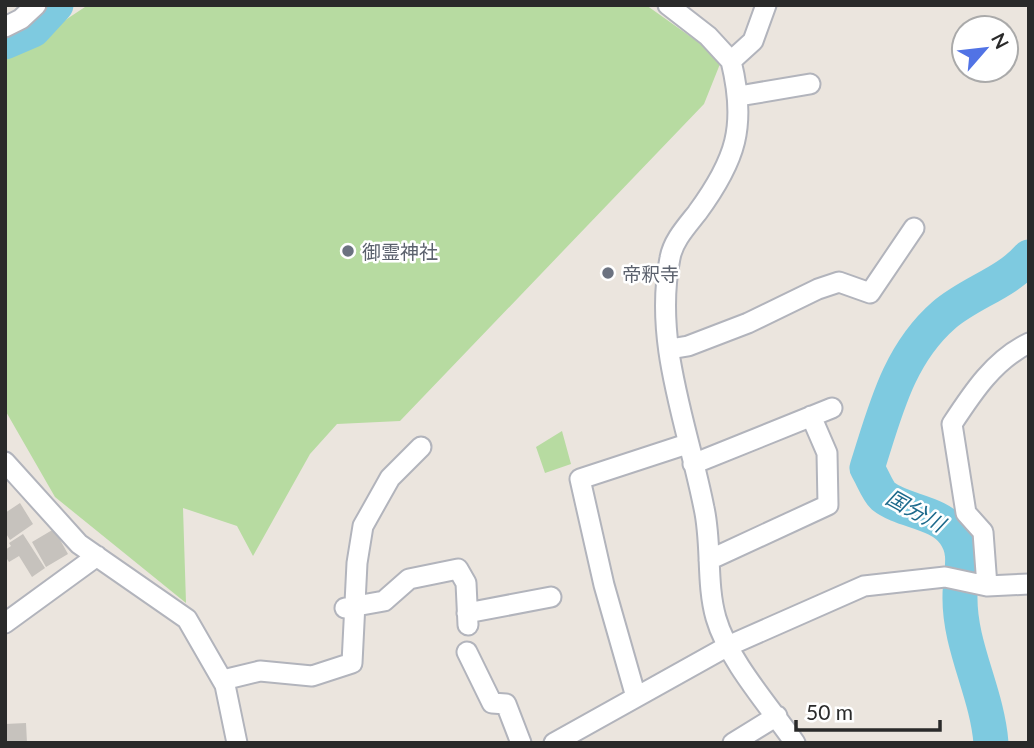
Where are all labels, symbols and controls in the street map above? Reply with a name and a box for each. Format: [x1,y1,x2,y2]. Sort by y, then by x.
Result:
north arrow [950,14,1020,84]
text: N [987,29,1014,53]
place label: 御霊神社 [362,240,438,263]
marker: 御霊神社 [340,243,356,259]
place label: 帝釈寺 [622,262,679,285]
marker: 帝釈寺 [600,265,616,281]
water label: 国分川 [882,484,951,537]
scale bar [796,688,940,732]
text: 50 m [806,699,853,724]

